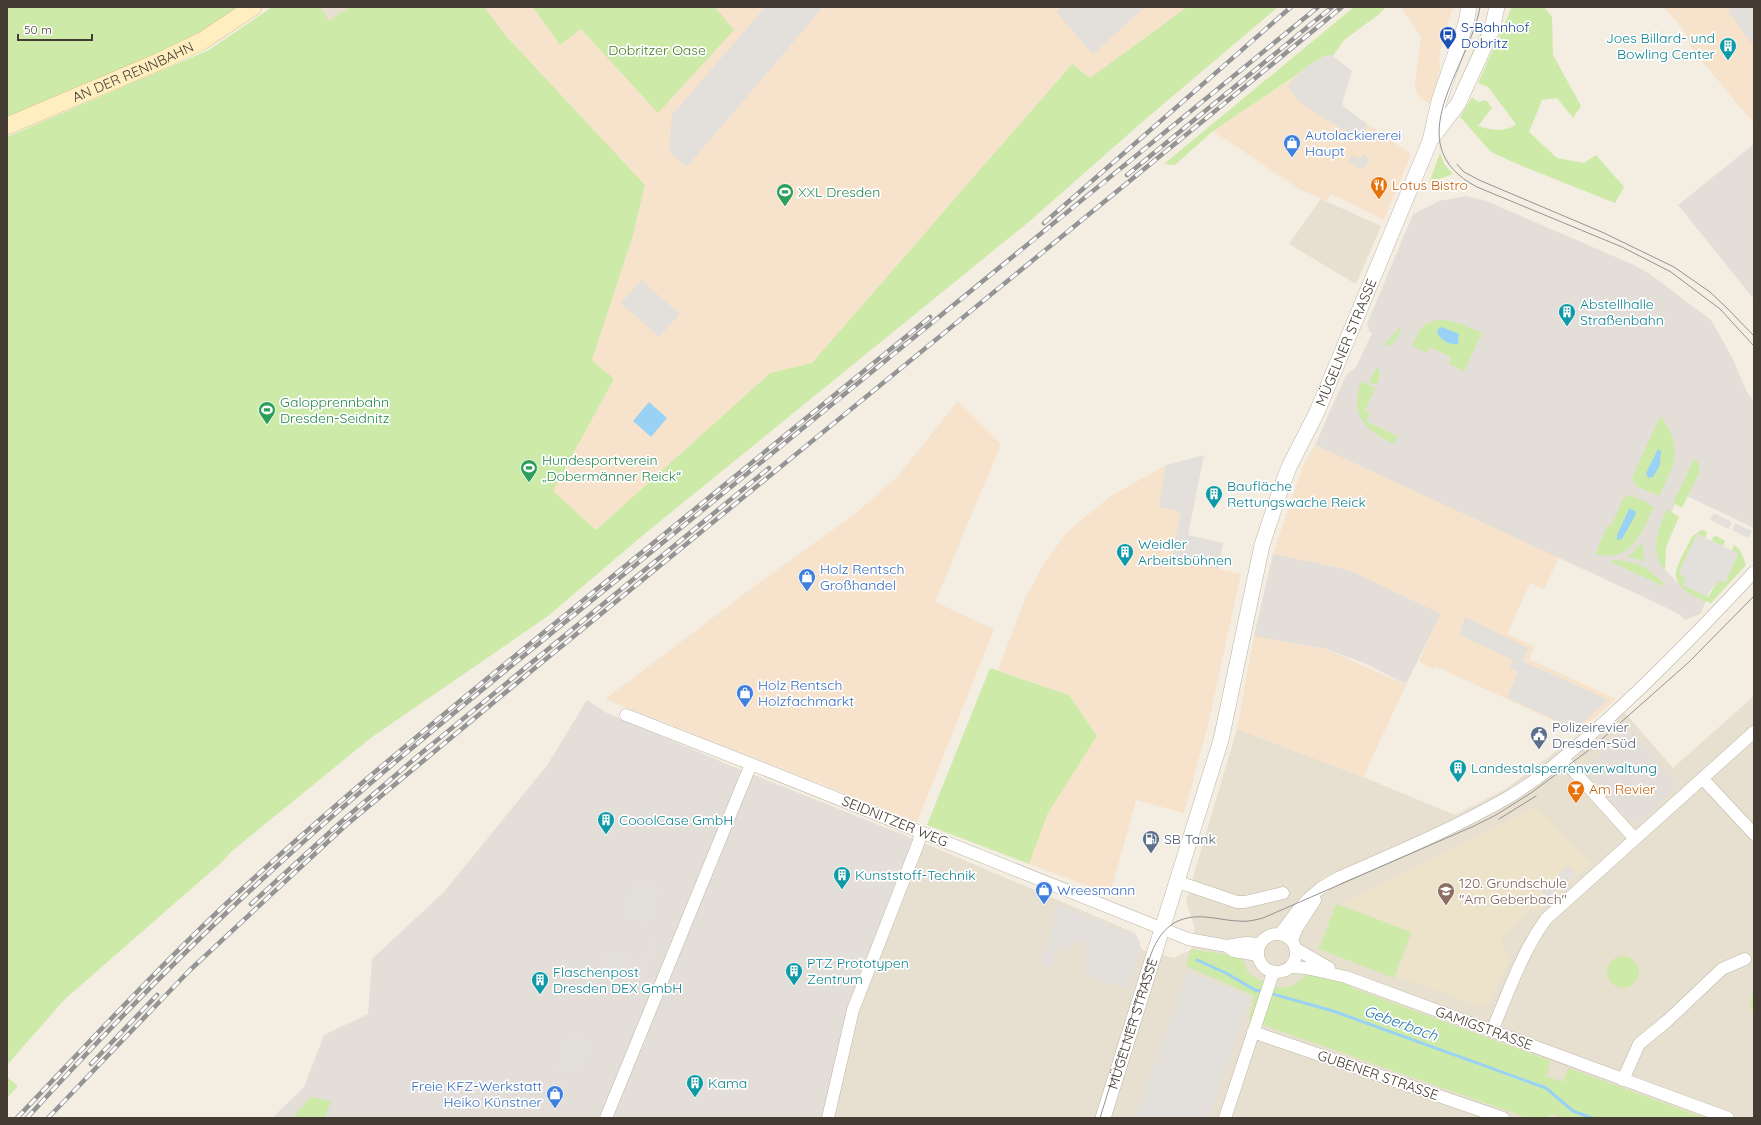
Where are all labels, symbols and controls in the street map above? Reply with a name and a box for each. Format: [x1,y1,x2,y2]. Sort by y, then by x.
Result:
scale bar [18,16,92,42]
place label: S-Bahnhof Dobritz [1461,18,1529,52]
text: 50 m [24,22,52,37]
bus stop icon: S-Bahnhof Dobritz [1438,25,1458,50]
place label: Joes Billard- und Bowling Center [1606,29,1716,63]
building icon: Joes Billard- und Bowling Center [1718,36,1738,61]
street label: AN DER RENNBAHN [70,37,196,106]
park label: Dobritzer Oase [608,41,706,59]
place label: Autolackiererei Haupt [1305,126,1401,160]
shop icon: Autolackiererei Haupt [1282,133,1302,158]
restaurant icon: Lotus Bistro [1369,175,1389,200]
place label: Lotus Bistro [1392,176,1468,194]
sports icon: XXL Dresden [775,182,795,207]
place label: XXL Dresden [798,183,880,201]
street label: MÜGELNER STRASSE [1311,276,1381,409]
place label: Abstellhalle Straßenbahn [1580,295,1664,329]
building icon: Abstellhalle Straßenbahn [1557,302,1577,327]
place label: Galopprennbahn Dresden-Seidnitz [280,393,390,427]
sports icon: Galopprennbahn Dresden-Seidnitz [257,400,277,425]
place label: Hundesportverein „Dobermänner Reick“ [542,451,681,485]
sports icon: Hundesportverein „Dobermänner Reick“ [519,458,539,483]
place label: Baufläche Rettungswache Reick [1227,477,1366,511]
building icon: Baufläche Rettungswache Reick [1204,484,1224,509]
place label: Weidler Arbeitsbühnen [1138,535,1232,569]
building icon: Weidler Arbeitsbühnen [1115,542,1135,567]
place label: Holz Rentsch Großhandel [820,560,904,594]
shop icon: Holz Rentsch Großhandel [797,567,817,592]
place label: Holz Rentsch Holzfachmarkt [758,676,854,710]
shop icon: Holz Rentsch Holzfachmarkt [735,683,755,708]
place label: Polizeirevier Dresden-Süd [1552,718,1636,752]
public building icon: Polizeirevier Dresden-Süd [1529,725,1549,750]
building icon: Landestalsperrenverwaltung [1448,758,1468,783]
place label: Landestalsperrenverwaltung [1471,759,1657,777]
bar icon: Am Revier [1566,779,1586,804]
place label: Am Revier [1589,780,1656,798]
street label: SEIDNITZER WEG [839,792,951,850]
building icon: CooolCase GmbH [596,810,616,835]
place label: CooolCase GmbH [619,811,733,829]
fuel station icon: SB Tank [1141,829,1161,854]
place label: SB Tank [1164,830,1216,848]
building icon: Kunststoff-Technik [832,865,852,890]
place label: Kunststoff-Technik [855,866,976,884]
place label: 120. Grundschule "Am Geberbach" [1459,874,1567,908]
shop icon: Wreesmann [1034,880,1054,905]
place label: Wreesmann [1057,881,1135,899]
school or university icon: 120. Grundschule "Am Geberbach" [1436,881,1456,906]
place label: PTZ Prototypen Zentrum [807,954,909,988]
street label: MÜGELNER STRASSE [1104,956,1161,1091]
building icon: PTZ Prototypen Zentrum [784,961,804,986]
place label: Flaschenpost Dresden DEX GmbH [553,963,682,997]
building icon: Flaschenpost Dresden DEX GmbH [530,970,550,995]
water label: Geberbach [1362,1001,1441,1045]
street label: GAMIGSTRASSE [1433,1002,1535,1054]
street label: GUBENER STRASSE [1315,1046,1441,1104]
building icon: Kama [685,1073,705,1098]
place label: Kama [708,1074,747,1092]
place label: Freie KFZ-Werkstatt Heiko Künstner [411,1077,543,1111]
shop icon: Freie KFZ-Werkstatt Heiko Künstner [545,1084,565,1109]

